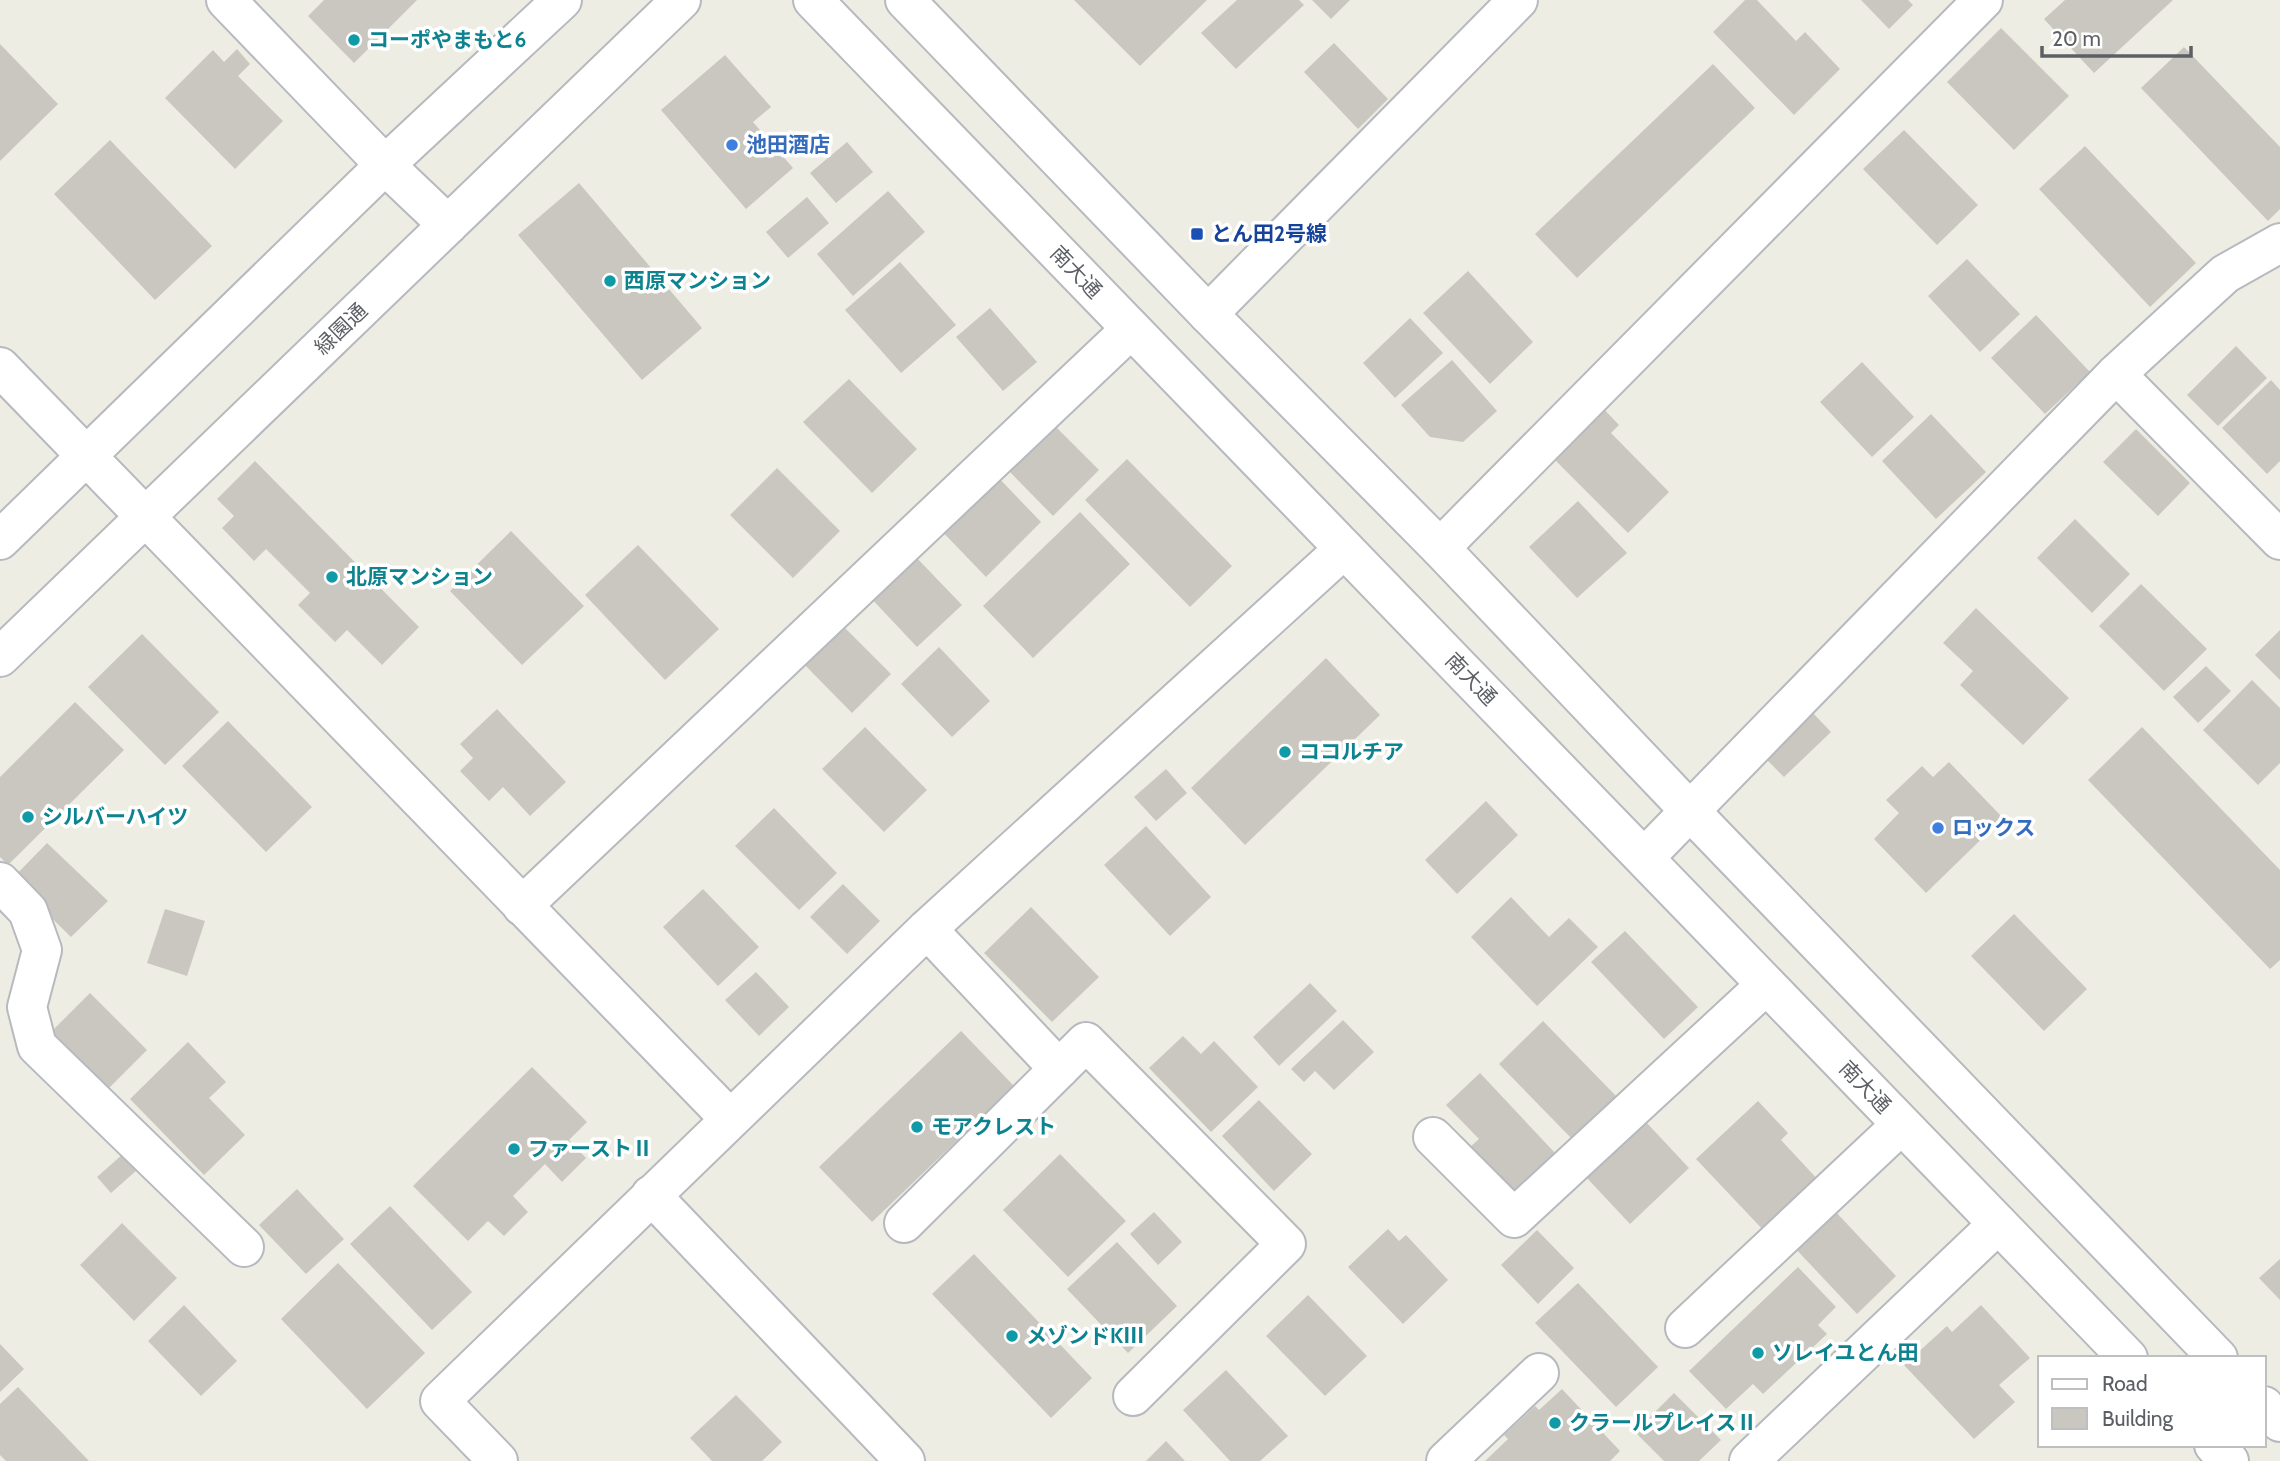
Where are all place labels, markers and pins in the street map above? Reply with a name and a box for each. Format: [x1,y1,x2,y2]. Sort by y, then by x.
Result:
place label: コーポやまもと6 [368,27,526,52]
marker: コーポやまもと6 [346,32,362,48]
place label: 池田酒店 [746,132,830,157]
marker: 池田酒店 [724,137,740,153]
place label: とん田2号線 [1211,221,1327,246]
marker: とん田2号線 [1189,226,1205,242]
place label: 西原マンション [624,268,771,293]
marker: 西原マンション [602,273,618,289]
place label: 北原マンション [346,564,493,589]
marker: 北原マンション [324,569,340,585]
place label: ココルチア [1299,739,1404,764]
marker: ココルチア [1277,744,1293,760]
place label: シルバーハイツ [42,804,188,829]
marker: シルバーハイツ [20,809,36,825]
place label: ロックス [1952,815,2035,840]
marker: ロックス [1930,820,1946,836]
place label: モアクレスト [931,1114,1056,1139]
marker: モアクレスト [909,1119,925,1135]
place label: ファーストⅡ [528,1136,653,1161]
marker: ファーストⅡ [506,1141,522,1157]
place label: メゾンドKⅢ [1026,1323,1144,1348]
marker: メゾンドKⅢ [1004,1328,1020,1344]
place label: ソレイユとん田 [1772,1340,1919,1365]
marker: ソレイユとん田 [1750,1345,1766,1361]
place label: クラールプレイスⅡ [1569,1410,1757,1435]
marker: クラールプレイスⅡ [1547,1415,1563,1431]

